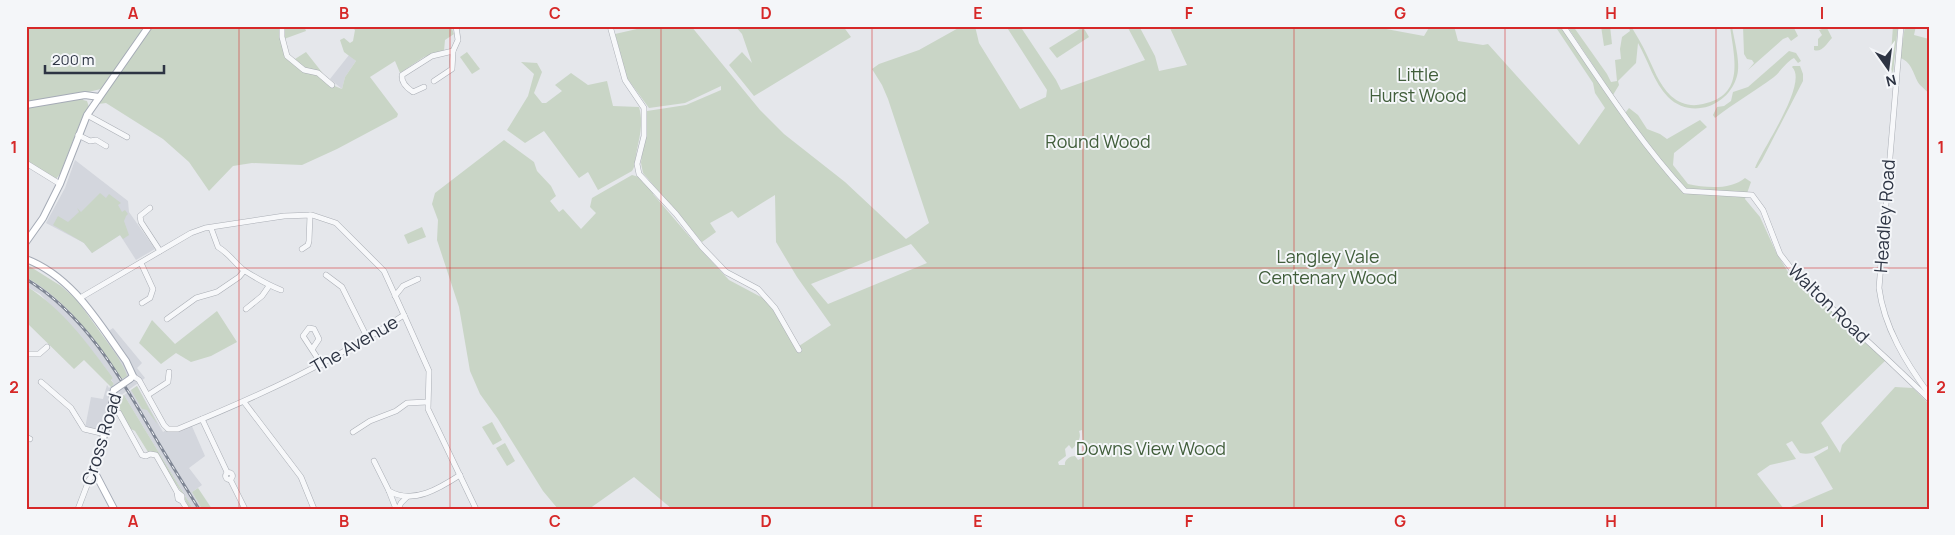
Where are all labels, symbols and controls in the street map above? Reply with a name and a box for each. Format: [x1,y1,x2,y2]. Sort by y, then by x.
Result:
text: A [128,2,139,24]
text: B [339,2,349,24]
text: C [549,2,561,24]
text: D [760,2,772,24]
text: E [973,2,983,24]
text: F [1185,2,1194,24]
text: G [1394,2,1406,24]
text: H [1605,2,1617,24]
text: I [1820,2,1824,24]
scale bar [45,42,164,74]
north arrow [1862,42,1912,92]
text: 200 m [52,49,95,70]
park label: Little Hurst Wood [1369,62,1467,107]
text: N [1884,71,1898,92]
park label: Round Wood [1045,129,1151,153]
text: 1 [10,136,18,158]
text: 1 [1937,136,1945,158]
street label: Headley Road [1868,158,1900,274]
park label: Langley Vale Centenary Wood [1259,244,1397,289]
street label: Walton Road [1783,258,1875,348]
street label: The Avenue [306,309,402,379]
text: 2 [9,376,19,398]
text: 2 [1936,376,1946,398]
street label: Cross Road [76,390,126,488]
park label: Downs View Wood [1076,436,1226,460]
text: A [128,510,139,532]
text: B [339,510,349,532]
text: C [549,510,561,532]
text: D [760,510,772,532]
text: E [973,510,983,532]
text: F [1185,510,1194,532]
text: G [1394,510,1406,532]
text: H [1605,510,1617,532]
text: I [1820,510,1824,532]

